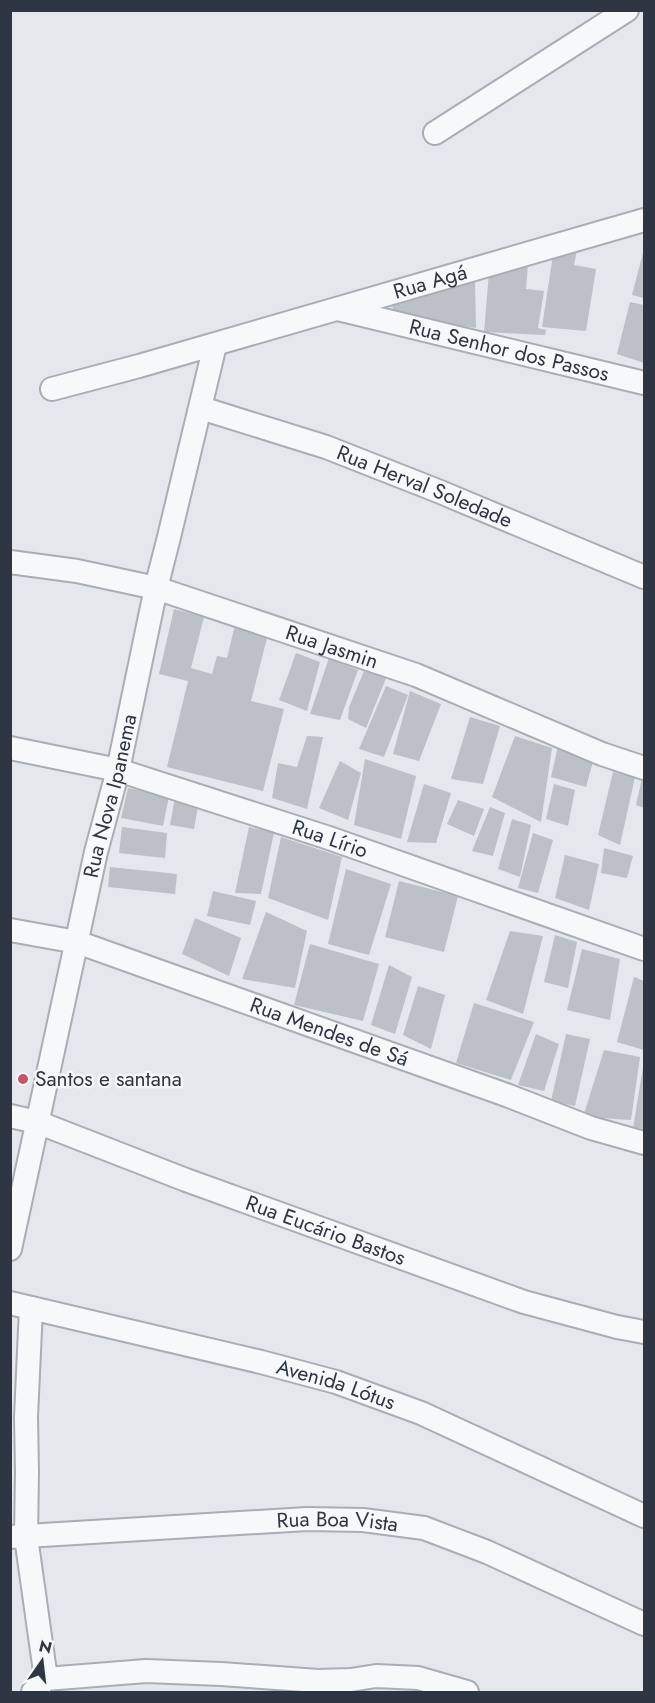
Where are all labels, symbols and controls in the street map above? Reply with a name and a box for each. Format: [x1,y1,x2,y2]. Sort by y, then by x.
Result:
street label: Rua Agá [390,257,470,307]
street label: Rua Senhor dos Passos [406,312,612,389]
street label: Rua Herval Soledade [332,438,517,535]
street label: Rua Jasmin [282,617,382,676]
street label: Rua Nova Ipanema [76,711,144,881]
street label: Rua Lírio [288,812,372,866]
street label: Rua Mendes de Sá [246,990,413,1074]
place label: Santos e santana [35,1064,182,1094]
marker: Santos e santana [16,1072,30,1086]
street label: Rua Eucário Bastos [242,1188,410,1273]
street label: Avenida Lótus [273,1352,399,1417]
street label: Rua Boa Vista [276,1504,400,1539]
north arrow [12,1631,72,1691]
text: N [37,1634,54,1660]

